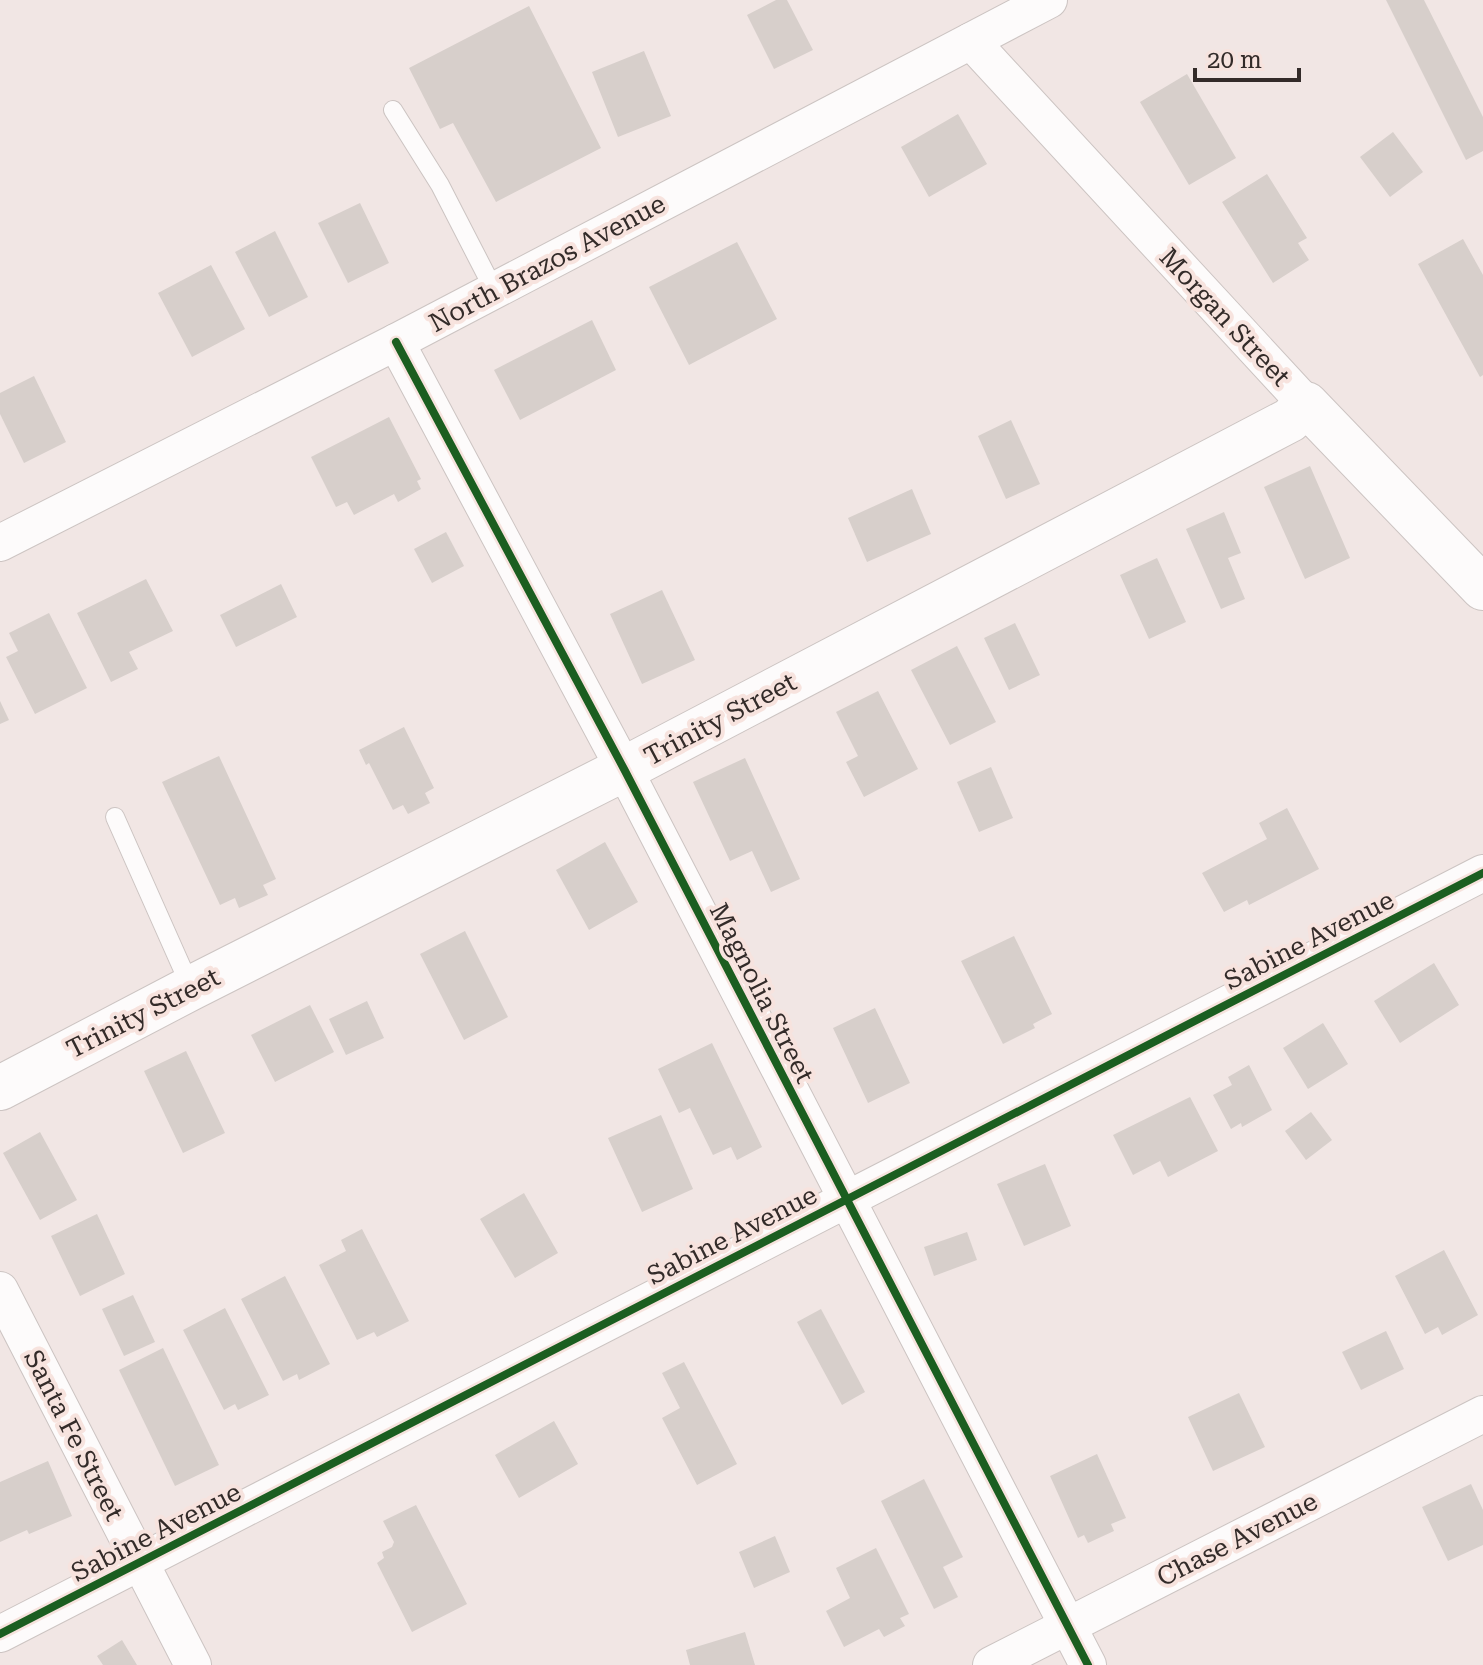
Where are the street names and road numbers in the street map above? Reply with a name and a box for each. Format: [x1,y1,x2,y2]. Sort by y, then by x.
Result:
street label: North Brazos Avenue [424,188,670,338]
street label: Morgan Street [1154,242,1297,392]
street label: Trinity Street [639,666,801,772]
street label: Sabine Avenue [1219,884,1399,996]
street label: Magnolia Street [704,898,820,1088]
street label: Trinity Street [61,961,225,1064]
street label: Sabine Avenue [642,1179,822,1291]
street label: Santa Fe Street [18,1345,130,1526]
street label: Sabine Avenue [66,1476,246,1588]
street label: Chase Avenue [1152,1486,1322,1592]

